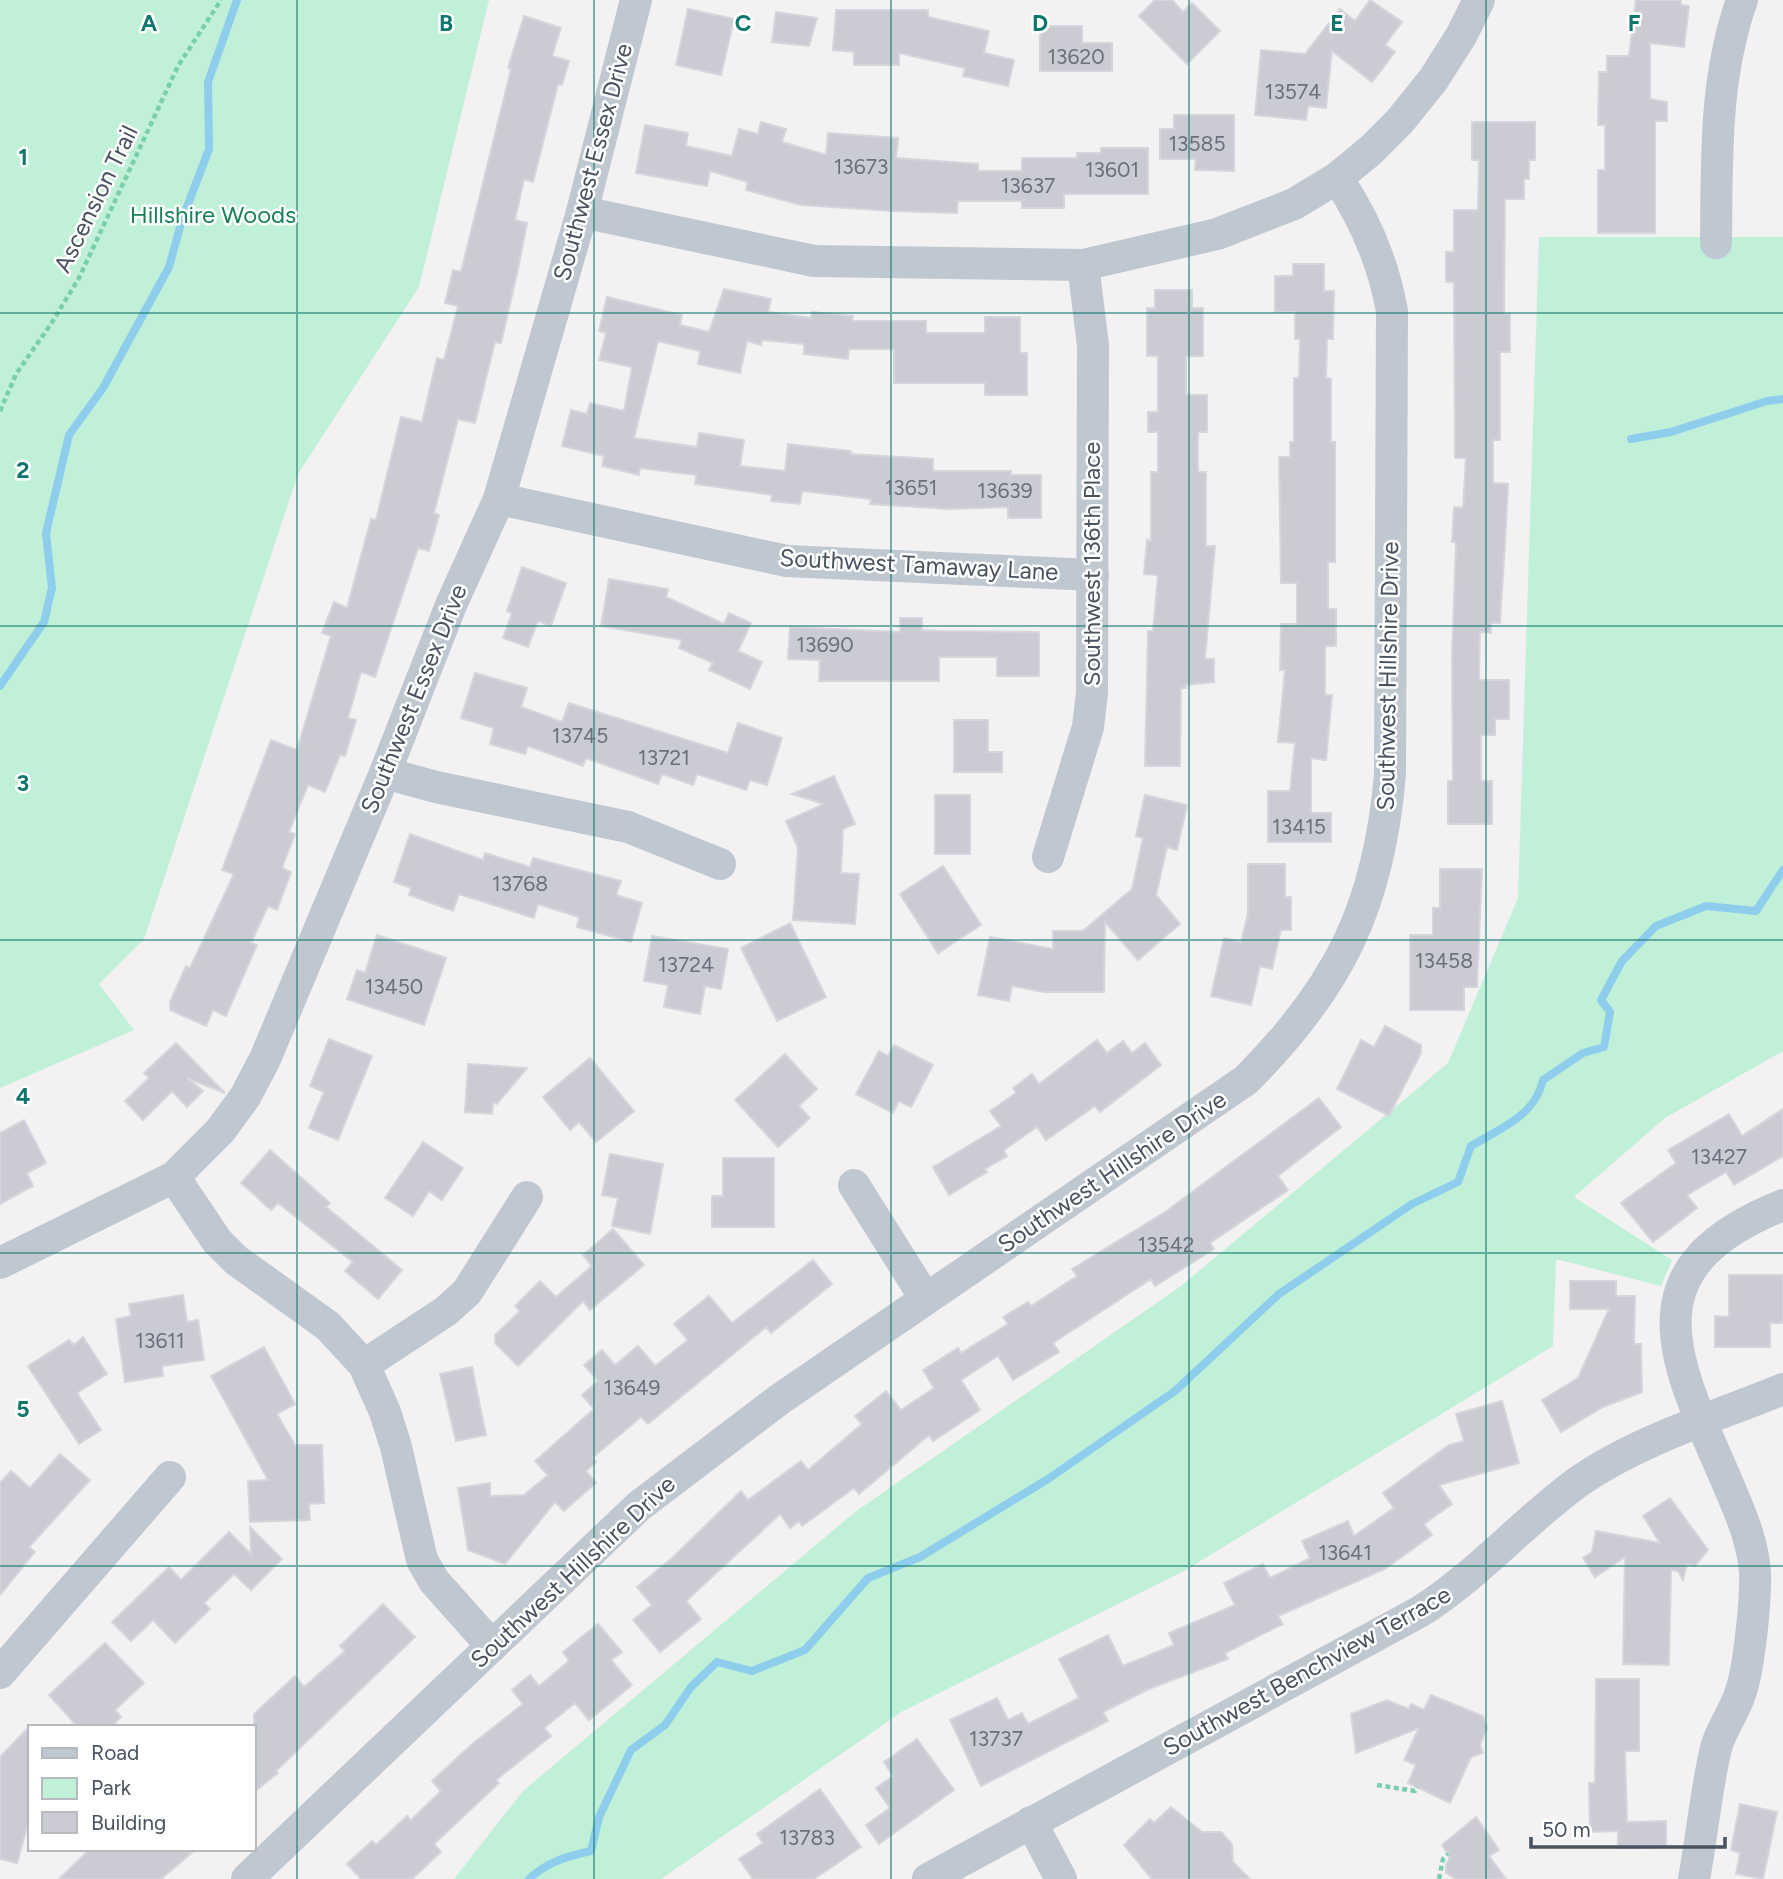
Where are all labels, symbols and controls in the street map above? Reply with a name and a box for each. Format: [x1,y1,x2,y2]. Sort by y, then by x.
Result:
text: A [141,9,158,37]
text: B [439,9,453,37]
text: C [735,9,752,37]
text: D [1032,9,1048,37]
text: E [1330,9,1344,37]
text: F [1628,9,1641,37]
street label: Southwest Essex Drive [547,40,638,284]
house number: 13620 [1047,44,1105,69]
house number: 13574 [1265,79,1321,104]
street label: Ascension Trail [47,120,144,277]
house number: 13585 [1168,131,1226,156]
text: 1 [18,143,28,171]
house number: 13673 [834,154,888,179]
house number: 13601 [1085,157,1139,182]
house number: 13637 [1001,173,1055,198]
park label: Hillshire Woods [130,200,296,229]
street label: Southwest 136th Place [1077,442,1106,686]
text: 2 [16,456,30,484]
house number: 13651 [885,475,937,500]
house number: 13639 [977,478,1033,503]
street label: Southwest Hillshire Drive [1371,541,1404,811]
street label: Southwest Tamaway Lane [779,543,1059,586]
street label: Southwest Essex Drive [354,580,473,818]
house number: 13690 [796,632,854,657]
house number: 13745 [552,723,608,748]
house number: 13721 [638,745,690,770]
text: 3 [17,769,29,797]
house number: 13415 [1272,814,1326,839]
house number: 13768 [492,871,548,896]
house number: 13458 [1415,948,1473,973]
house number: 13724 [658,952,714,977]
house number: 13450 [365,974,423,999]
text: 4 [16,1082,30,1110]
street label: Southwest Hillshire Drive [992,1084,1231,1259]
house number: 13427 [1691,1144,1747,1169]
house number: 13542 [1138,1232,1194,1257]
house number: 13611 [135,1328,185,1353]
house number: 13649 [604,1375,660,1400]
text: 5 [16,1395,30,1423]
street label: Southwest Hillshire Drive [464,1469,681,1674]
house number: 13641 [1318,1540,1372,1565]
street label: Southwest Benchview Terrace [1158,1579,1456,1762]
legend [28,1725,256,1851]
house number: 13737 [969,1726,1023,1751]
text: Road [91,1740,139,1765]
text: Park [91,1775,132,1800]
scale bar [1531,1806,1725,1850]
text: Building [91,1810,166,1835]
text: 50 m [1542,1817,1591,1842]
house number: 13783 [779,1825,835,1850]

